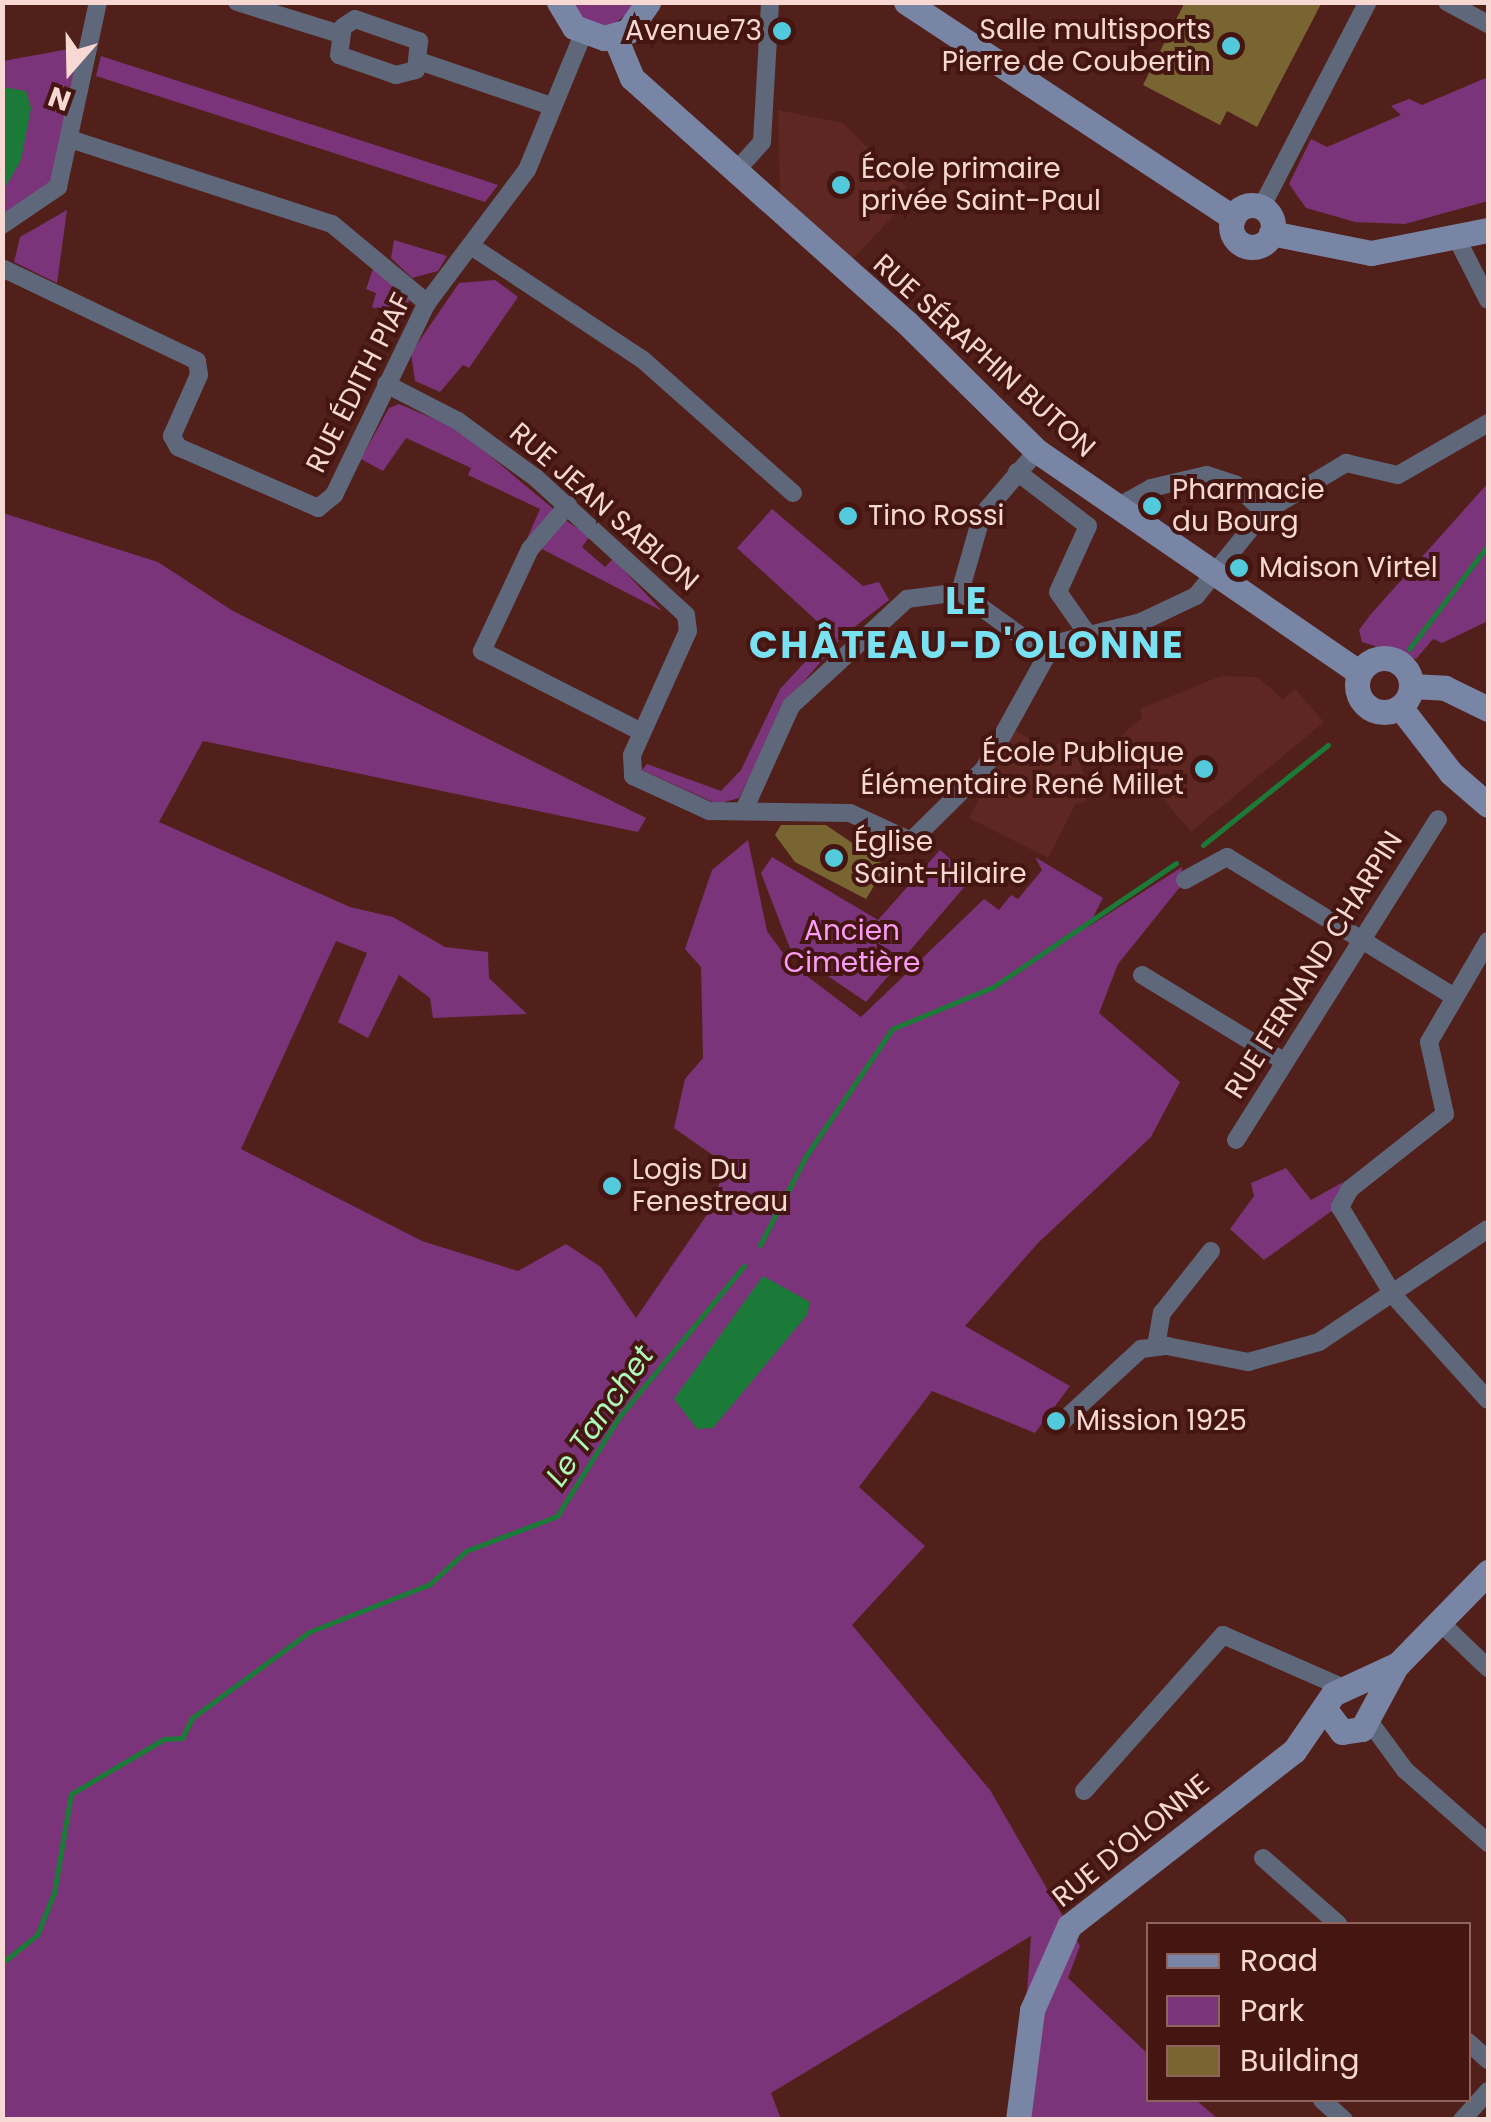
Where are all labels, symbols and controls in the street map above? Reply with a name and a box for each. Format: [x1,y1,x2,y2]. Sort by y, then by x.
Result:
place label: Salle multisports Pierre de Coubertin [942,13,1211,79]
place label: Avenue73 [625,14,762,48]
north arrow [20,20,120,120]
marker: Avenue73 [771,20,793,42]
marker: Salle multisports Pierre de Coubertin [1220,35,1242,57]
text: N [43,77,76,121]
place label: École primaire privée Saint-Paul [861,152,1101,218]
marker: École primaire privée Saint-Paul [830,174,852,196]
street label: RUE SÉRAPHIN BUTON [866,247,1102,465]
street label: RUE ÉDITH PIAF [299,288,419,478]
street label: RUE JEAN SABLON [503,416,705,598]
place label: Pharmacie du Bourg [1172,473,1325,539]
marker: Pharmacie du Bourg [1141,495,1163,517]
place label: Tino Rossi [868,499,1004,533]
marker: Tino Rossi [837,505,859,527]
place label: Maison Virtel [1259,551,1438,585]
marker: Maison Virtel [1228,557,1250,579]
district label: LE CHÂTEAU-D'OLONNE [749,578,1185,668]
place label: École Publique Élémentaire René Millet [861,736,1184,802]
marker: École Publique Élémentaire René Millet [1193,758,1215,780]
place label: Église Saint-Hilaire [854,825,1027,891]
street label: RUE FERNAND CHARPIN [1218,825,1410,1105]
marker: Église Saint-Hilaire [823,847,845,869]
park label: Ancien Cimetière [784,914,920,980]
place label: Logis Du Fenestreau [632,1153,788,1219]
marker: Logis Du Fenestreau [601,1175,623,1197]
water label: Le Tanchet [538,1339,662,1493]
place label: Mission 1925 [1076,1404,1247,1438]
marker: Mission 1925 [1045,1410,1067,1432]
street label: RUE D'OLONNE [1046,1768,1216,1914]
legend [1146,1922,1471,2102]
text: Road [1240,1939,1318,1982]
text: Park [1240,1989,1304,2032]
text: Building [1240,2039,1360,2082]

